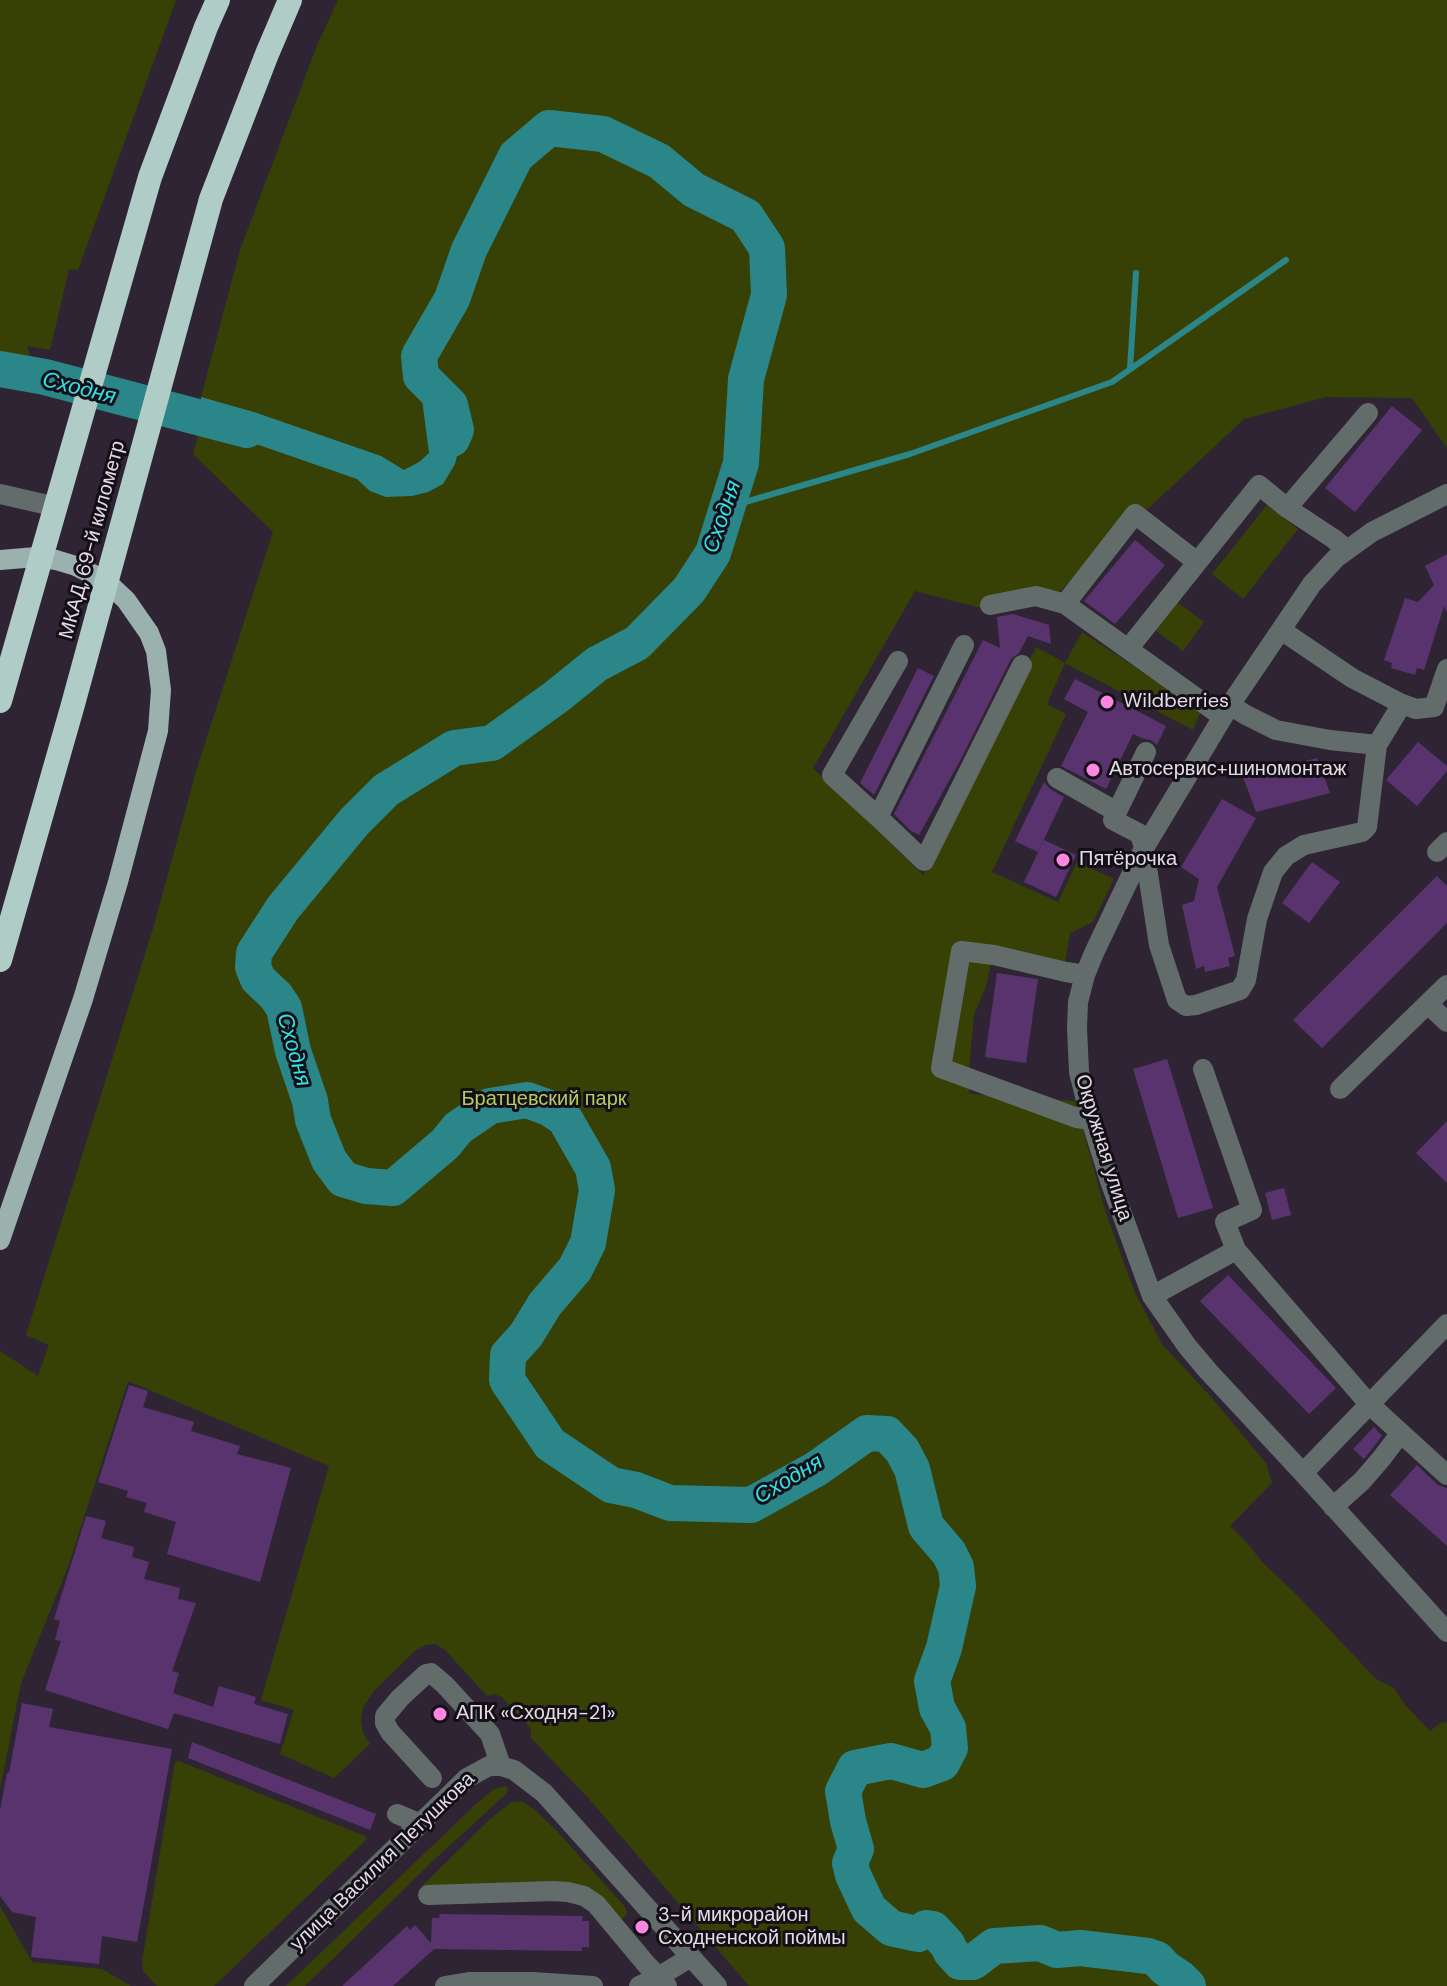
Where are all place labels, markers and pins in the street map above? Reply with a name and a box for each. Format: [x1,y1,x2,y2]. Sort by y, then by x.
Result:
place label: Wildberries [1123,690,1229,714]
marker: Wildberries [1098,693,1116,711]
place label: Автосервис+шиномонтаж [1109,758,1346,782]
marker: Автосервис+шиномонтаж [1084,761,1102,779]
place label: Пятёрочка [1079,848,1177,872]
marker: Пятёрочка [1054,851,1072,869]
place label: АПК «Сходня-21» [456,1702,616,1726]
marker: АПК «Сходня-21» [431,1705,449,1723]
place label: 3-й микрорайон Сходненской поймы [658,1904,846,1951]
marker: 3-й микрорайон Сходненской поймы [633,1918,651,1936]

